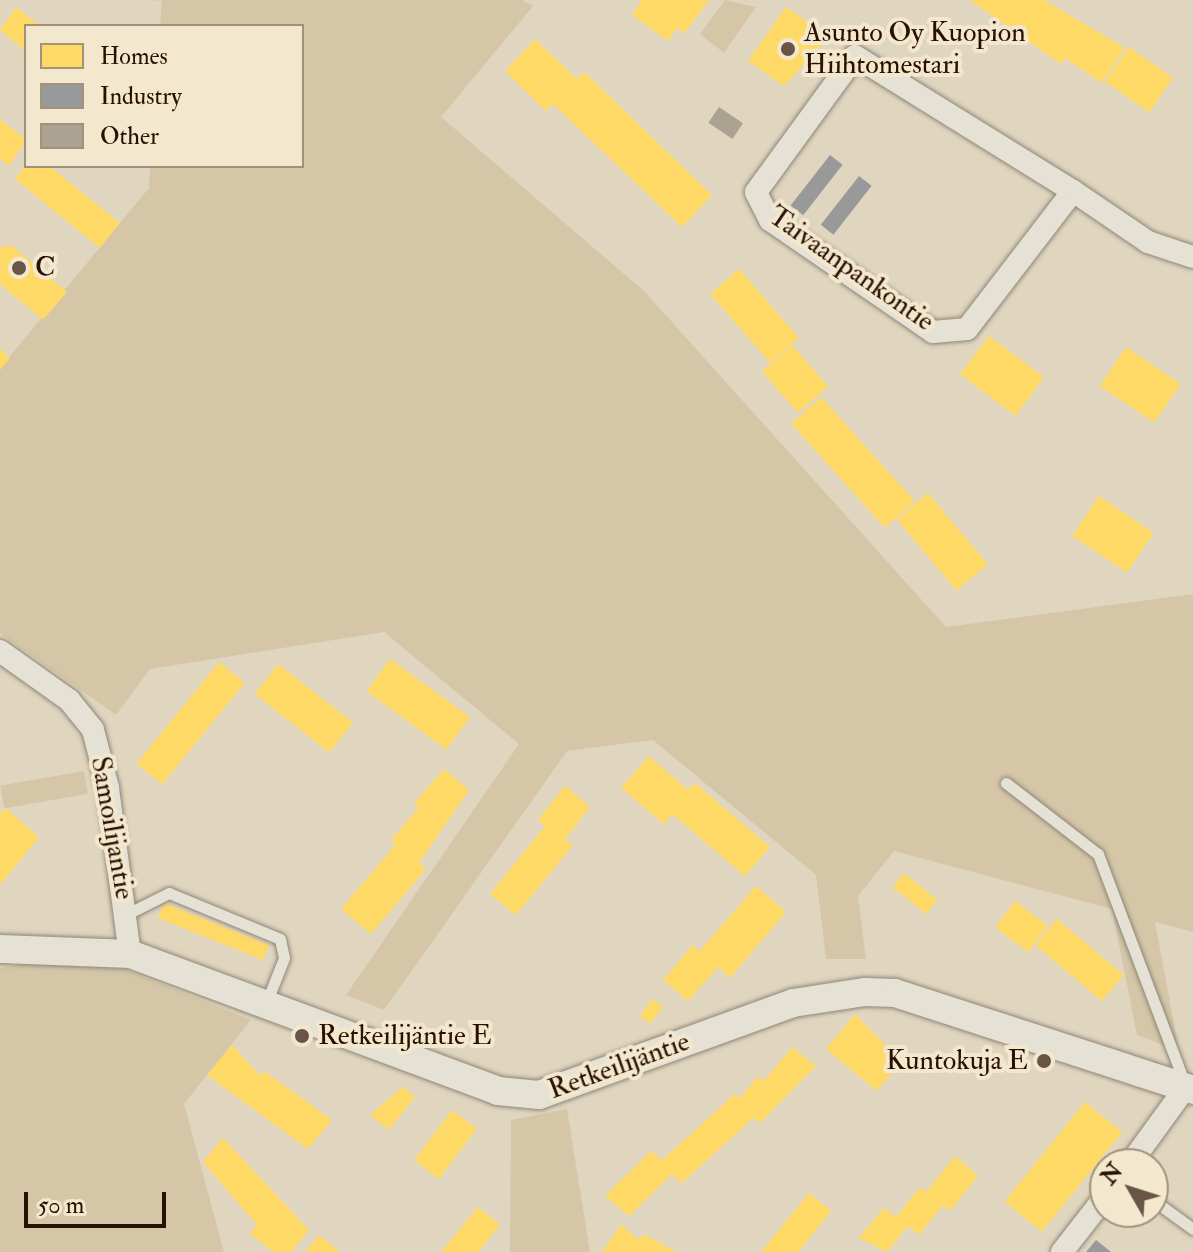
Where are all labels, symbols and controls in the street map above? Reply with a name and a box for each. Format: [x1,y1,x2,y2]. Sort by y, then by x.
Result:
place label: Asunto Oy Kuopion Hiihtomestari [804,16,1026,82]
legend [24,24,304,168]
marker: Asunto Oy Kuopion Hiihtomestari [779,40,797,58]
text: Homes [100,41,168,72]
text: Industry [100,81,182,112]
text: Other [100,121,159,152]
street label: Taivaanpankontie [762,199,940,339]
place label: C [35,251,56,285]
marker: C [10,259,28,277]
street label: Samoilijantie [83,754,141,902]
place label: Retkeilijäntie E [318,1019,492,1053]
street label: Retkeilijäntie [544,1025,694,1107]
marker: Retkeilijäntie E [293,1027,311,1045]
place label: Kuntokuja E [886,1044,1028,1078]
marker: Kuntokuja E [1035,1052,1053,1070]
north arrow [1089,1148,1169,1228]
text: N [1095,1158,1129,1191]
scale bar [28,1176,170,1226]
text: 50 m [38,1190,84,1221]

